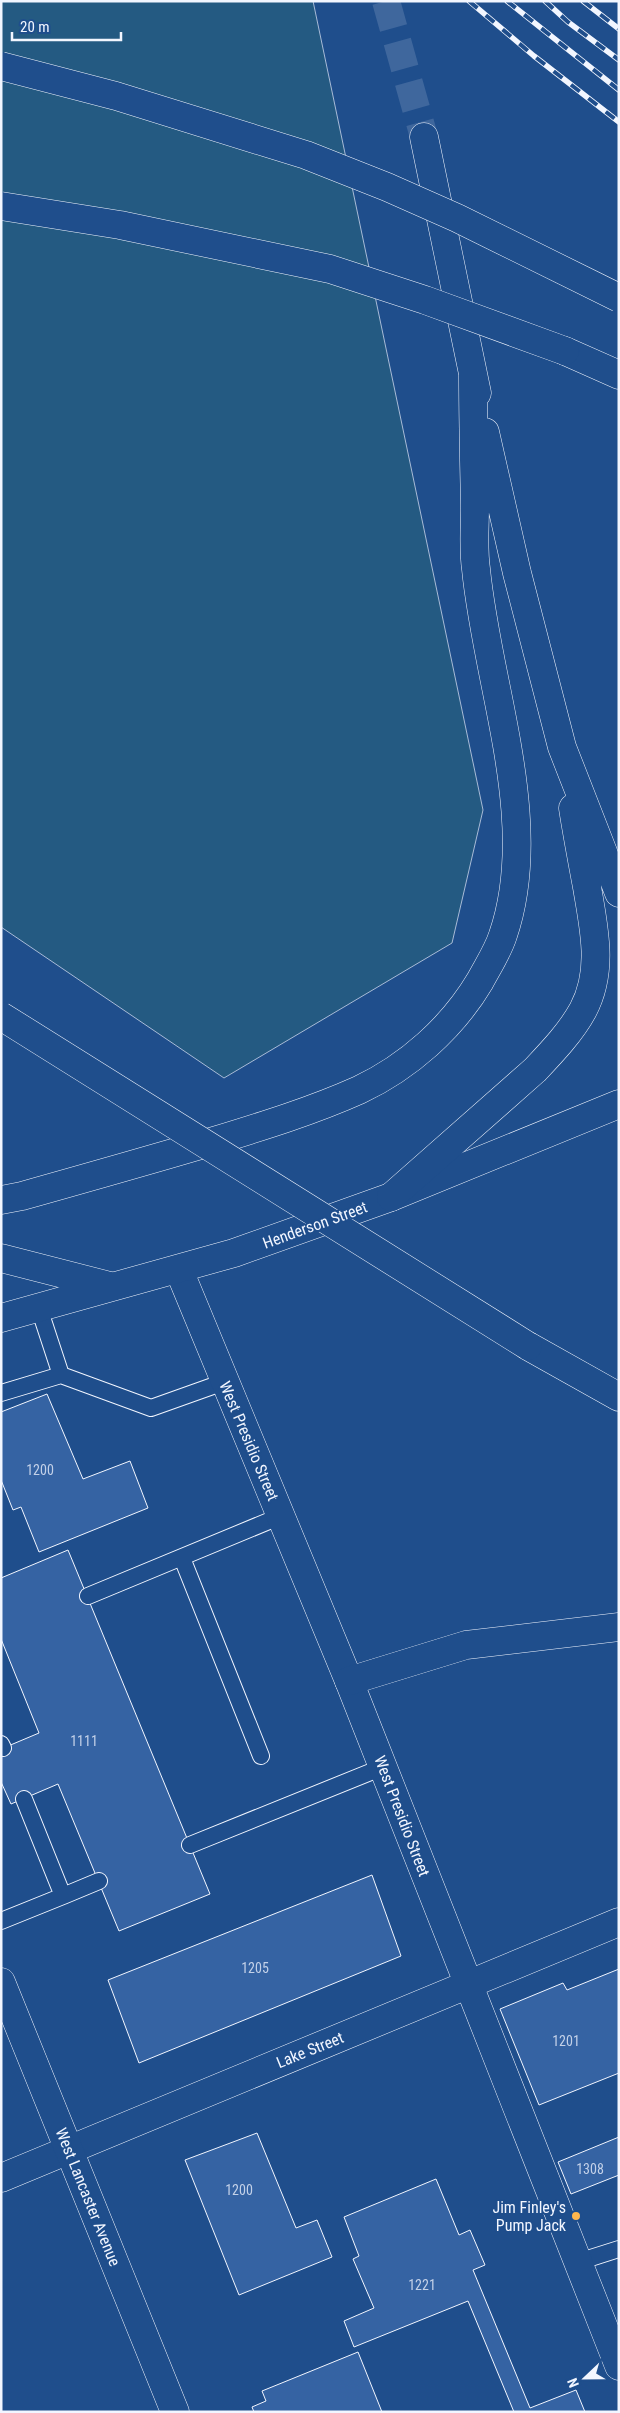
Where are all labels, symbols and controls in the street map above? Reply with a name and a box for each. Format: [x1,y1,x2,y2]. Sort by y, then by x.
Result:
scale bar [12,10,121,42]
text: 20 m [20,18,50,36]
street label: Henderson Street [260,1197,370,1253]
street label: West Presidio Street [215,1378,283,1504]
house number: 1200 [26,1462,54,1478]
house number: 1111 [70,1733,98,1749]
street label: West Presidio Street [370,1753,434,1879]
house number: 1205 [241,1960,269,1976]
street label: Lake Street [274,2028,347,2072]
house number: 1201 [552,2033,580,2049]
street label: West Lancaster Avenue [52,2125,124,2269]
house number: 1308 [576,2161,604,2177]
house number: 1200 [225,2182,253,2198]
place label: Jim Finley's Pump Jack [492,2198,567,2235]
marker: Jim Finley's Pump Jack [570,2210,582,2222]
house number: 1221 [408,2277,436,2293]
north arrow [560,2353,610,2403]
text: N [564,2376,582,2390]

